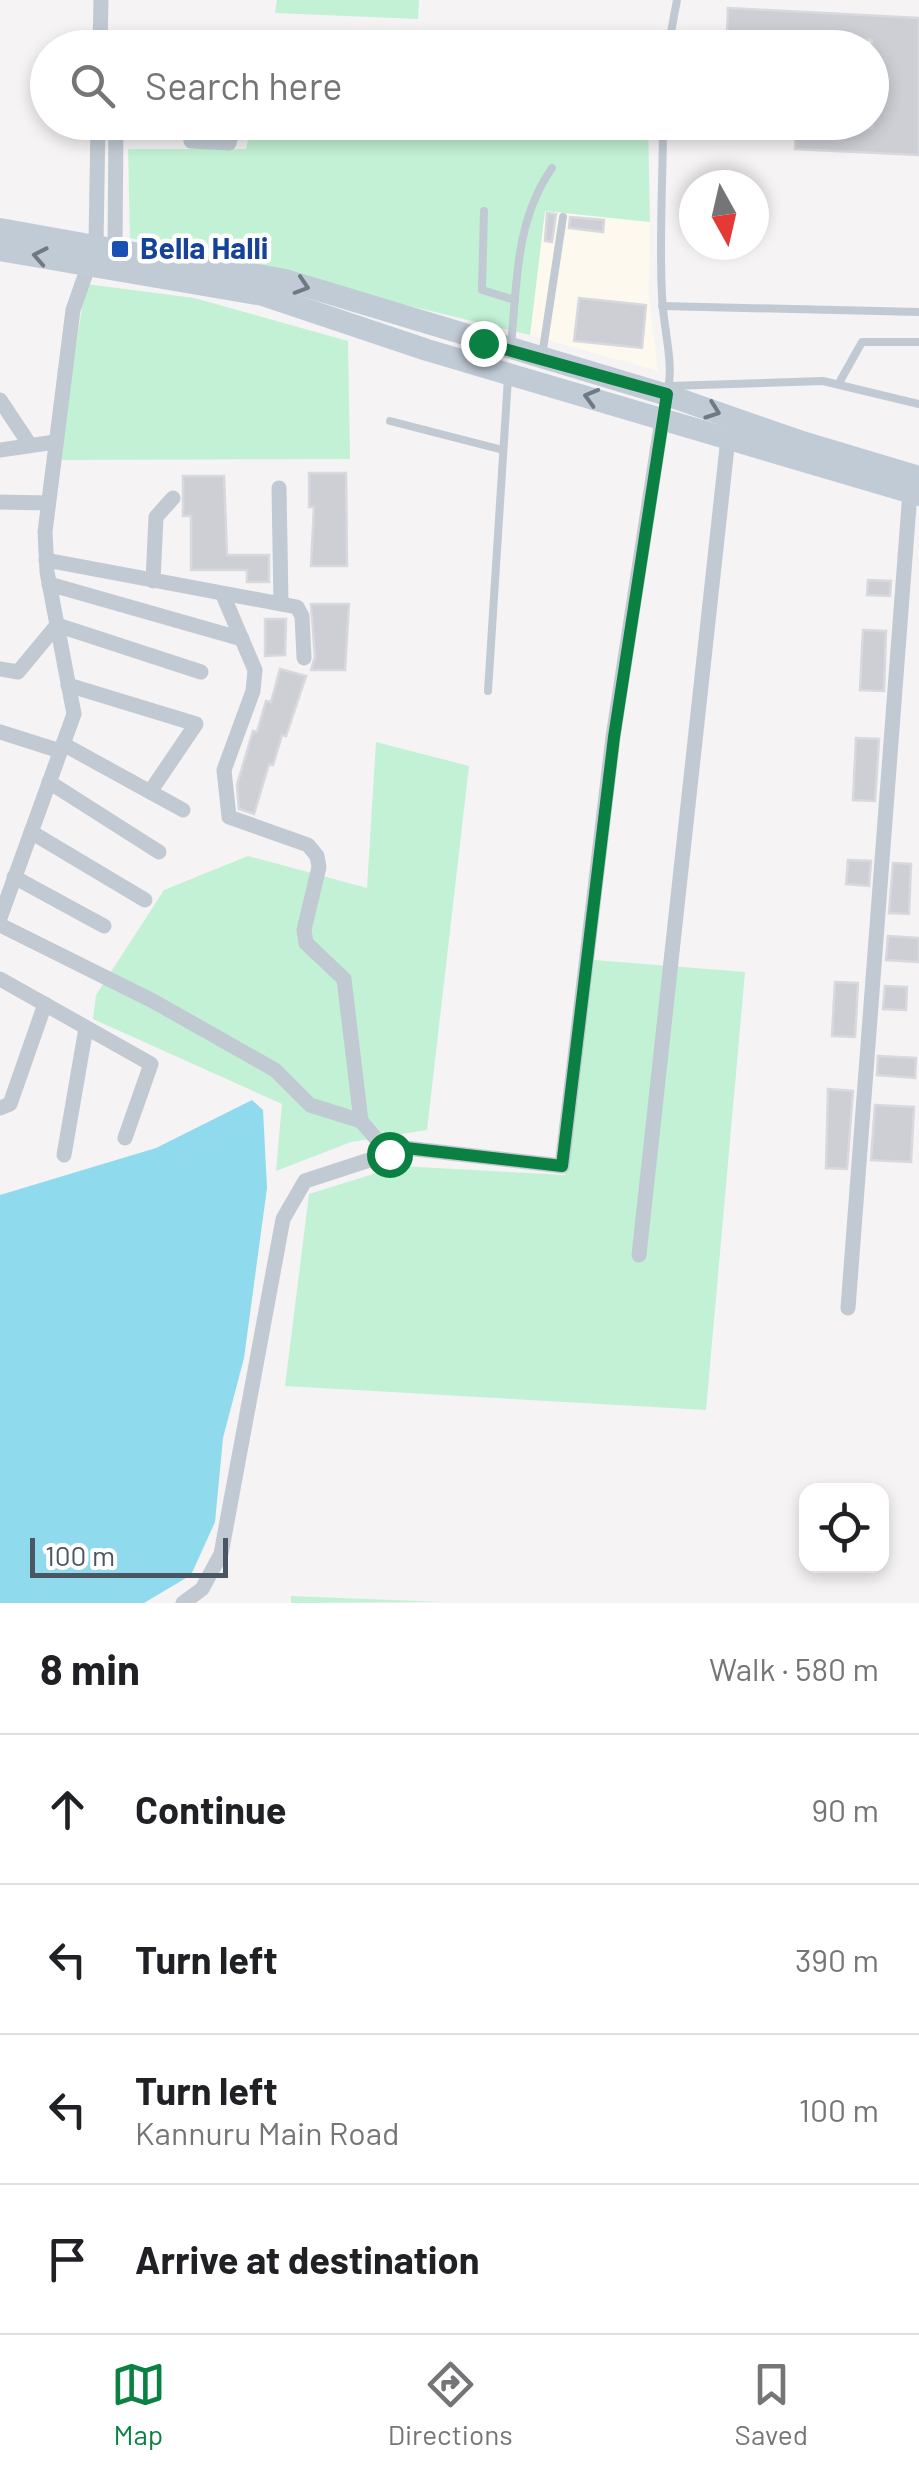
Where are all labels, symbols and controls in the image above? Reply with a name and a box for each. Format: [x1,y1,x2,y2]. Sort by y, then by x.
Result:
search box [30,30,889,140]
icon: search [65,58,120,113]
text: Search here [145,62,343,108]
north arrow [679,170,769,260]
place label: Bella Halli [140,229,268,265]
marker: Bella Halli [109,238,131,260]
one-way arrow [32,246,48,267]
one-way arrow [293,274,310,294]
route end [461,321,507,367]
one-way arrow [583,388,600,409]
one-way arrow [704,399,721,420]
route start [367,1132,413,1178]
map controls [799,1483,889,1573]
button: locate [799,1483,889,1573]
scale bar [30,1533,228,1578]
text: 100 m [45,1538,115,1572]
text: 8 min [40,1643,140,1693]
text: Walk · 580 m [709,1649,879,1687]
icon: ahead [40,1782,95,1837]
text: Continue [135,1786,286,1832]
text: 90 m [811,1790,879,1828]
icon: left [40,1932,95,1987]
text: Turn left [135,1936,278,1982]
text: 390 m [795,1940,879,1978]
text: Turn left [135,2067,278,2113]
icon: left [40,2082,95,2137]
text: 100 m [799,2090,879,2128]
text: Kannuru Main Road [135,2113,400,2151]
icon: arrive [40,2232,95,2287]
text: Arrive at destination [135,2236,480,2282]
tab: Map [111,2357,166,2451]
tab: Directions [388,2357,513,2451]
tab: Saved [735,2357,808,2451]

